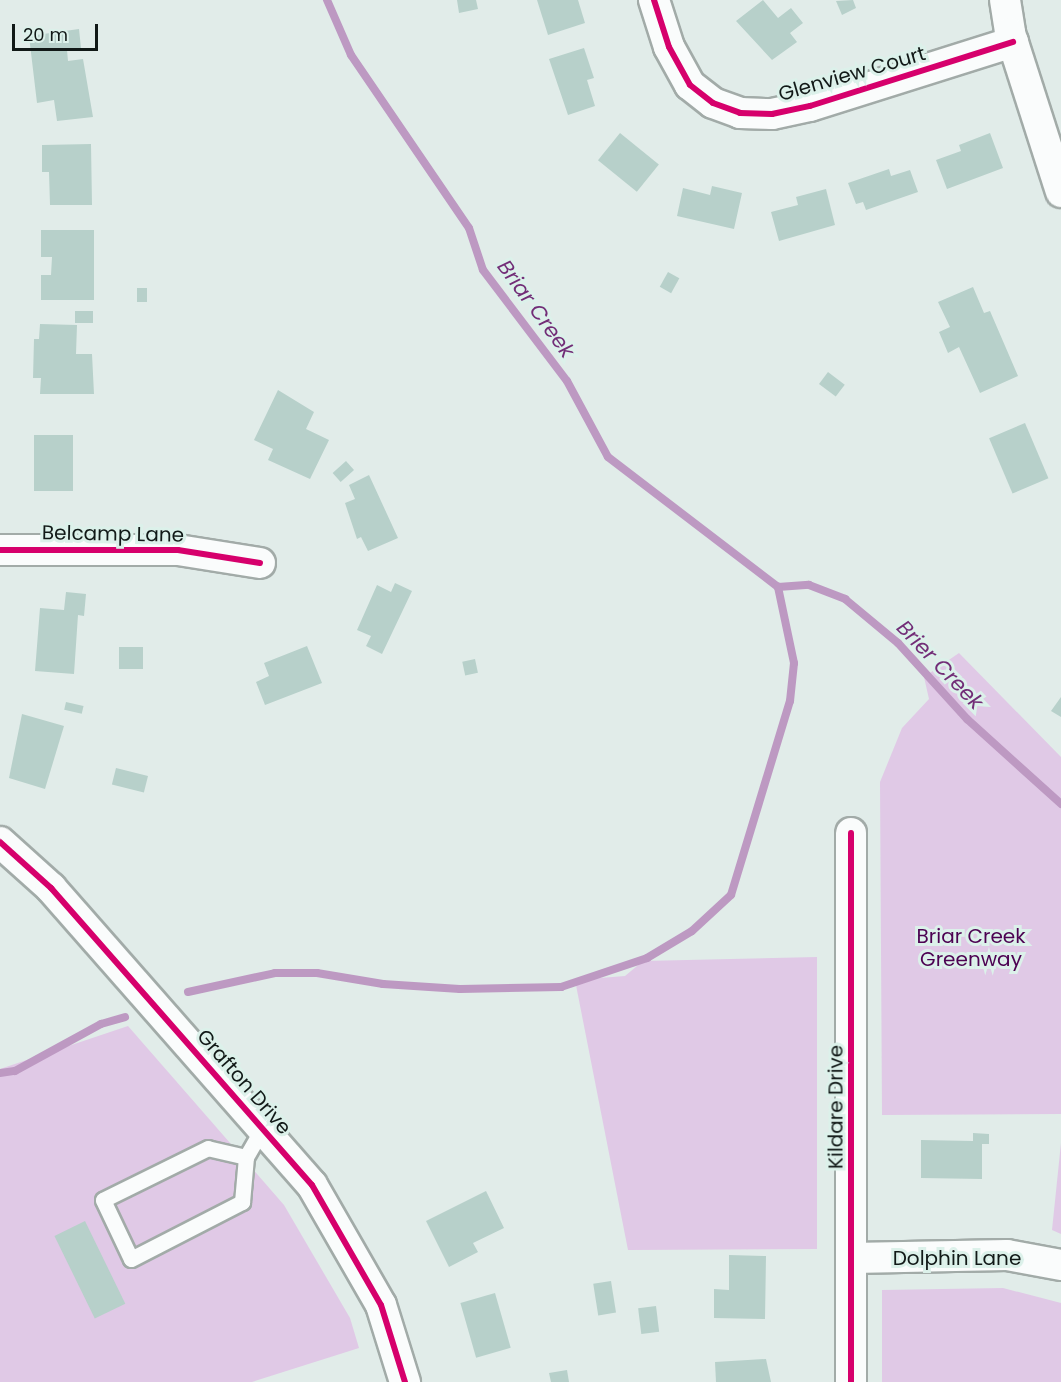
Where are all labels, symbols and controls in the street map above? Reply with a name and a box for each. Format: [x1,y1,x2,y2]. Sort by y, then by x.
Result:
scale bar [15,12,100,50]
text: 20 m [23,22,68,47]
street label: Glenview Court [776,42,928,106]
water label: Briar Creek [492,255,580,363]
street label: Belcamp Lane [42,521,184,547]
water label: Brier Creek [891,615,989,715]
park label: Briar Creek Greenway [917,925,1025,972]
street label: Grafton Drive [192,1025,296,1139]
street label: Kildare Drive [824,1045,848,1169]
street label: Dolphin Lane [893,1246,1021,1270]

